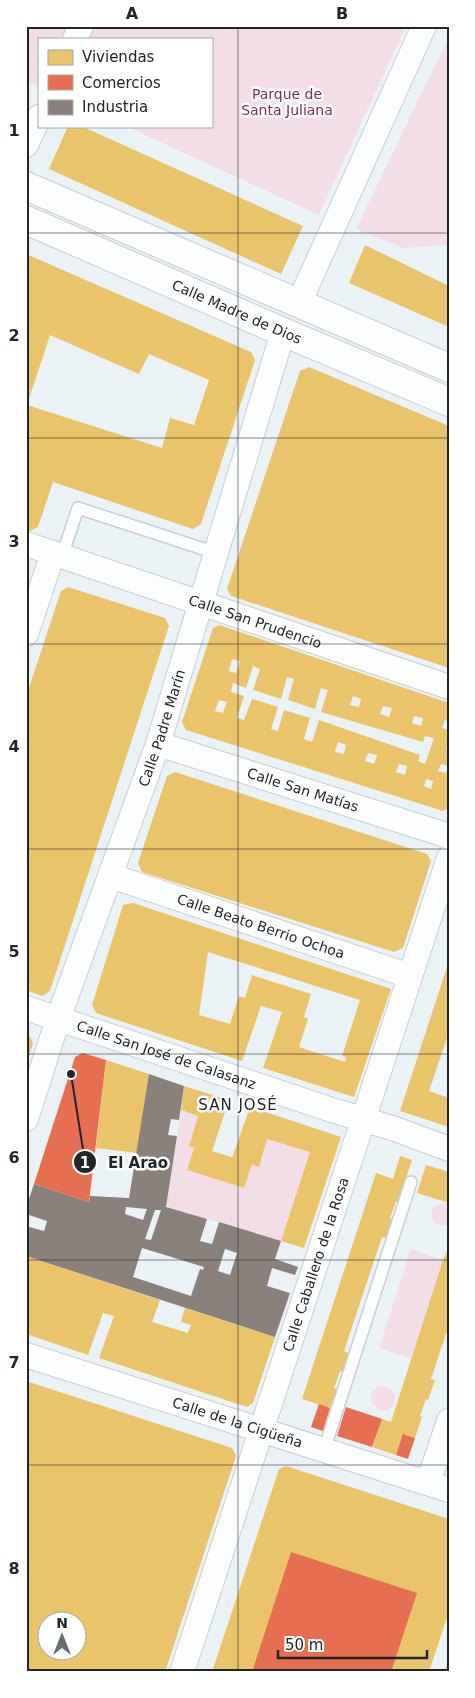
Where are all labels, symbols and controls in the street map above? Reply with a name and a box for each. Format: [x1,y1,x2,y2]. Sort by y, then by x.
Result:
text: A [126,4,139,23]
text: B [336,4,348,23]
legend [38,38,212,128]
text: Viviendas [82,48,155,66]
text: Comercios [82,74,161,92]
park label: Parque de Santa Juliana [241,86,333,118]
text: Industria [82,98,148,116]
text: 1 [8,121,20,140]
street label: Calle Madre de Dios [170,277,304,347]
text: 2 [8,326,20,345]
text: 3 [8,532,20,551]
street label: Calle San Prudencio [187,592,324,651]
street label: Calle Padre Marín [135,667,188,789]
text: 4 [8,737,20,756]
street label: Calle San Matías [245,765,361,815]
street label: Calle Beato Berrio Ochoa [175,891,347,962]
text: 5 [8,942,20,961]
street label: Calle San José de Calasanz [75,1017,258,1092]
district label: SAN JOSÉ [198,1095,278,1114]
callout: El Arao [73,1147,178,1177]
text: 6 [8,1148,20,1167]
text: 1 [80,1154,90,1172]
text: El Arao [108,1154,168,1172]
street label: Calle Caballero de la Rosa [280,1175,352,1354]
text: 7 [8,1353,20,1372]
street label: Calle de la Cigüeña [170,1394,305,1451]
text: 8 [8,1559,20,1578]
north arrow [38,1610,88,1660]
text: N [56,1615,68,1631]
scale bar [278,1628,426,1660]
text: 50 m [285,1636,323,1654]

